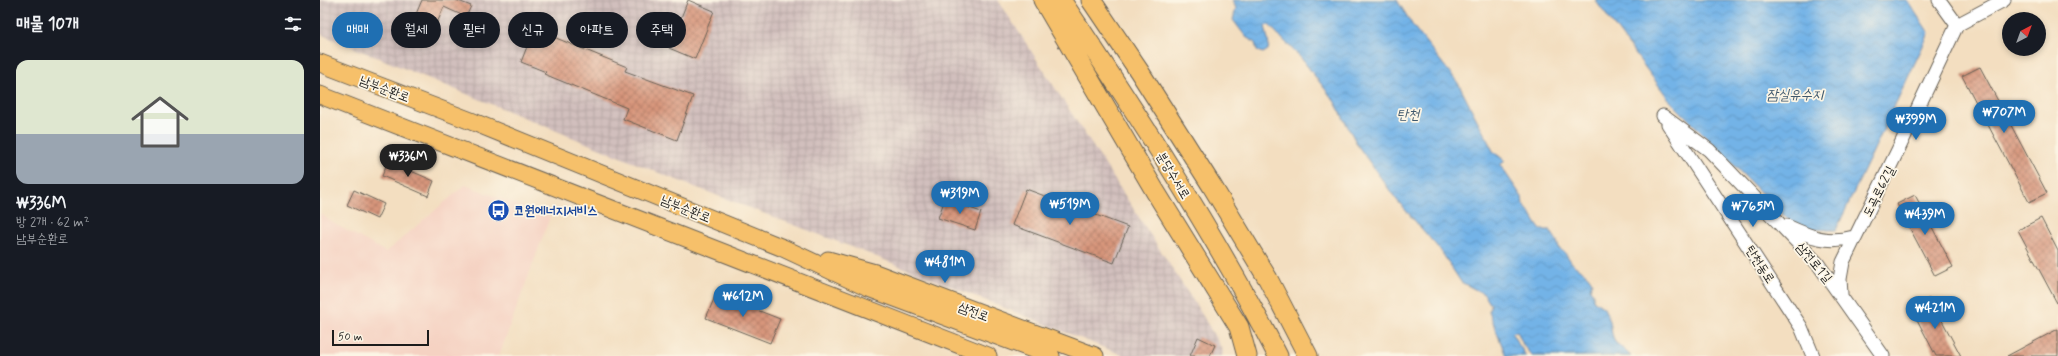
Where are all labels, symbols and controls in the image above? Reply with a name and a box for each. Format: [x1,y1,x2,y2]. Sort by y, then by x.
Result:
chip: 매매 [332,12,383,48]
chip: 월세 [391,12,441,48]
chip: 필터 [449,12,500,48]
chip: 신규 [508,12,558,48]
chip: 아파트 [566,12,628,48]
chip: 주택 [636,12,686,48]
north arrow [2002,12,2046,56]
map controls [2002,12,2046,56]
text: 매물 10개 [16,13,79,35]
icon: filters [282,13,304,35]
street label: 남부순환로 [357,72,412,107]
icon: home [124,86,196,158]
water label: 잠실유수지 [1767,86,1825,104]
pin: ₩707M [1976,100,2032,134]
text: ₩707M [1982,104,2026,121]
water label: 탄천 [1397,106,1421,124]
pin: ₩399M [1888,107,1944,141]
text: ₩399M [1895,111,1937,128]
pin: ₩336M [380,144,436,178]
text: ₩336M [389,148,427,165]
street label: 분당수서로 [1152,149,1193,203]
street label: 도곡로62길 [1859,163,1899,220]
pin: ₩319M [932,181,988,215]
text: ₩319M [940,185,980,202]
text: ₩336M [16,192,66,214]
street label: 남부순환로 [658,192,713,227]
pin: ₩519M [1042,192,1098,226]
pin: ₩765M [1725,194,1781,228]
text: ₩519M [1049,196,1091,213]
bus stop icon: 코원에너지서비스 [486,197,512,223]
text: ₩765M [1731,198,1775,215]
pin: ₩439M [1897,202,1953,236]
place label: 코원에너지서비스 [514,203,598,220]
text: ₩439M [1905,206,1945,223]
text: 방 2개 · 62 m² [16,214,89,231]
text: 남부순환로 [16,231,68,248]
street label: 삼전로1길 [1792,239,1836,287]
street label: 탄천동로 [1741,243,1778,287]
pin: ₩481M [917,250,973,284]
text: ₩481M [925,254,965,271]
pin: ₩612M [715,284,771,318]
text: ₩612M [722,288,764,305]
pin: ₩421M [1907,296,1963,330]
street label: 삼전로 [956,299,991,326]
text: ₩421M [1915,300,1955,317]
scale bar [332,328,429,347]
text: 50 m [338,330,363,344]

